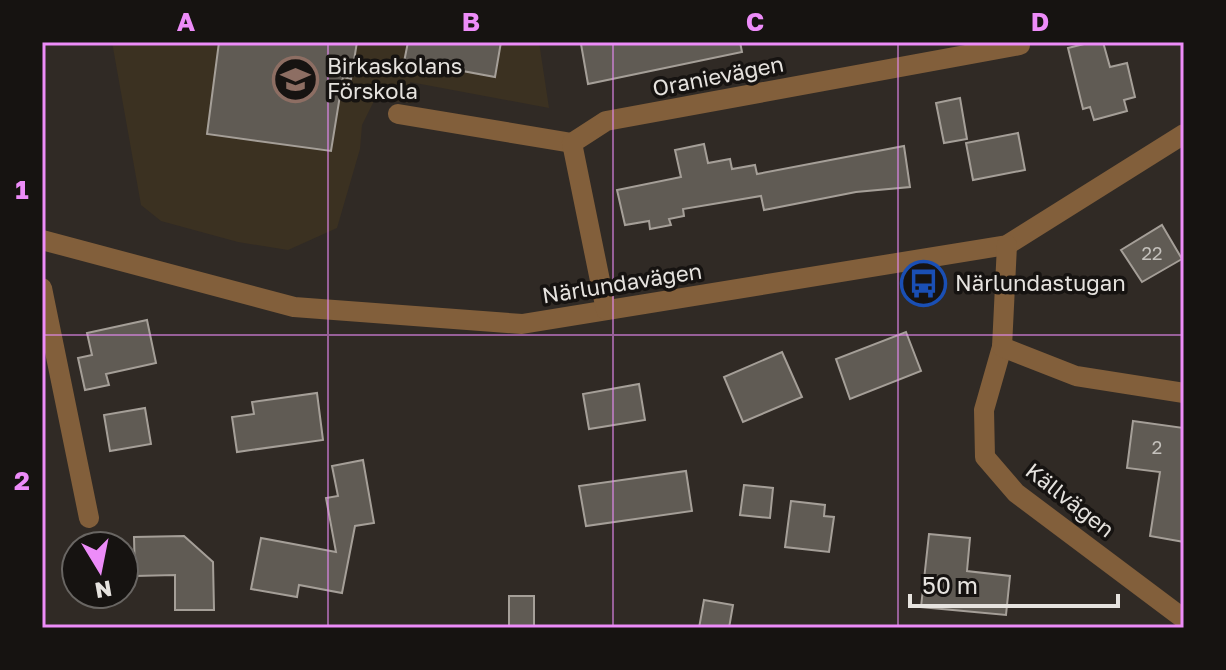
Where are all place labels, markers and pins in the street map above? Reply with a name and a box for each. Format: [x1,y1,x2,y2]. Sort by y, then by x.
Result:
place label: Birkaskolans Förskola [327,52,462,104]
school or university icon: Birkaskolans Förskola [272,55,320,103]
bus stop icon: Närlundastugan [900,259,948,307]
place label: Närlundastugan [955,269,1126,296]

